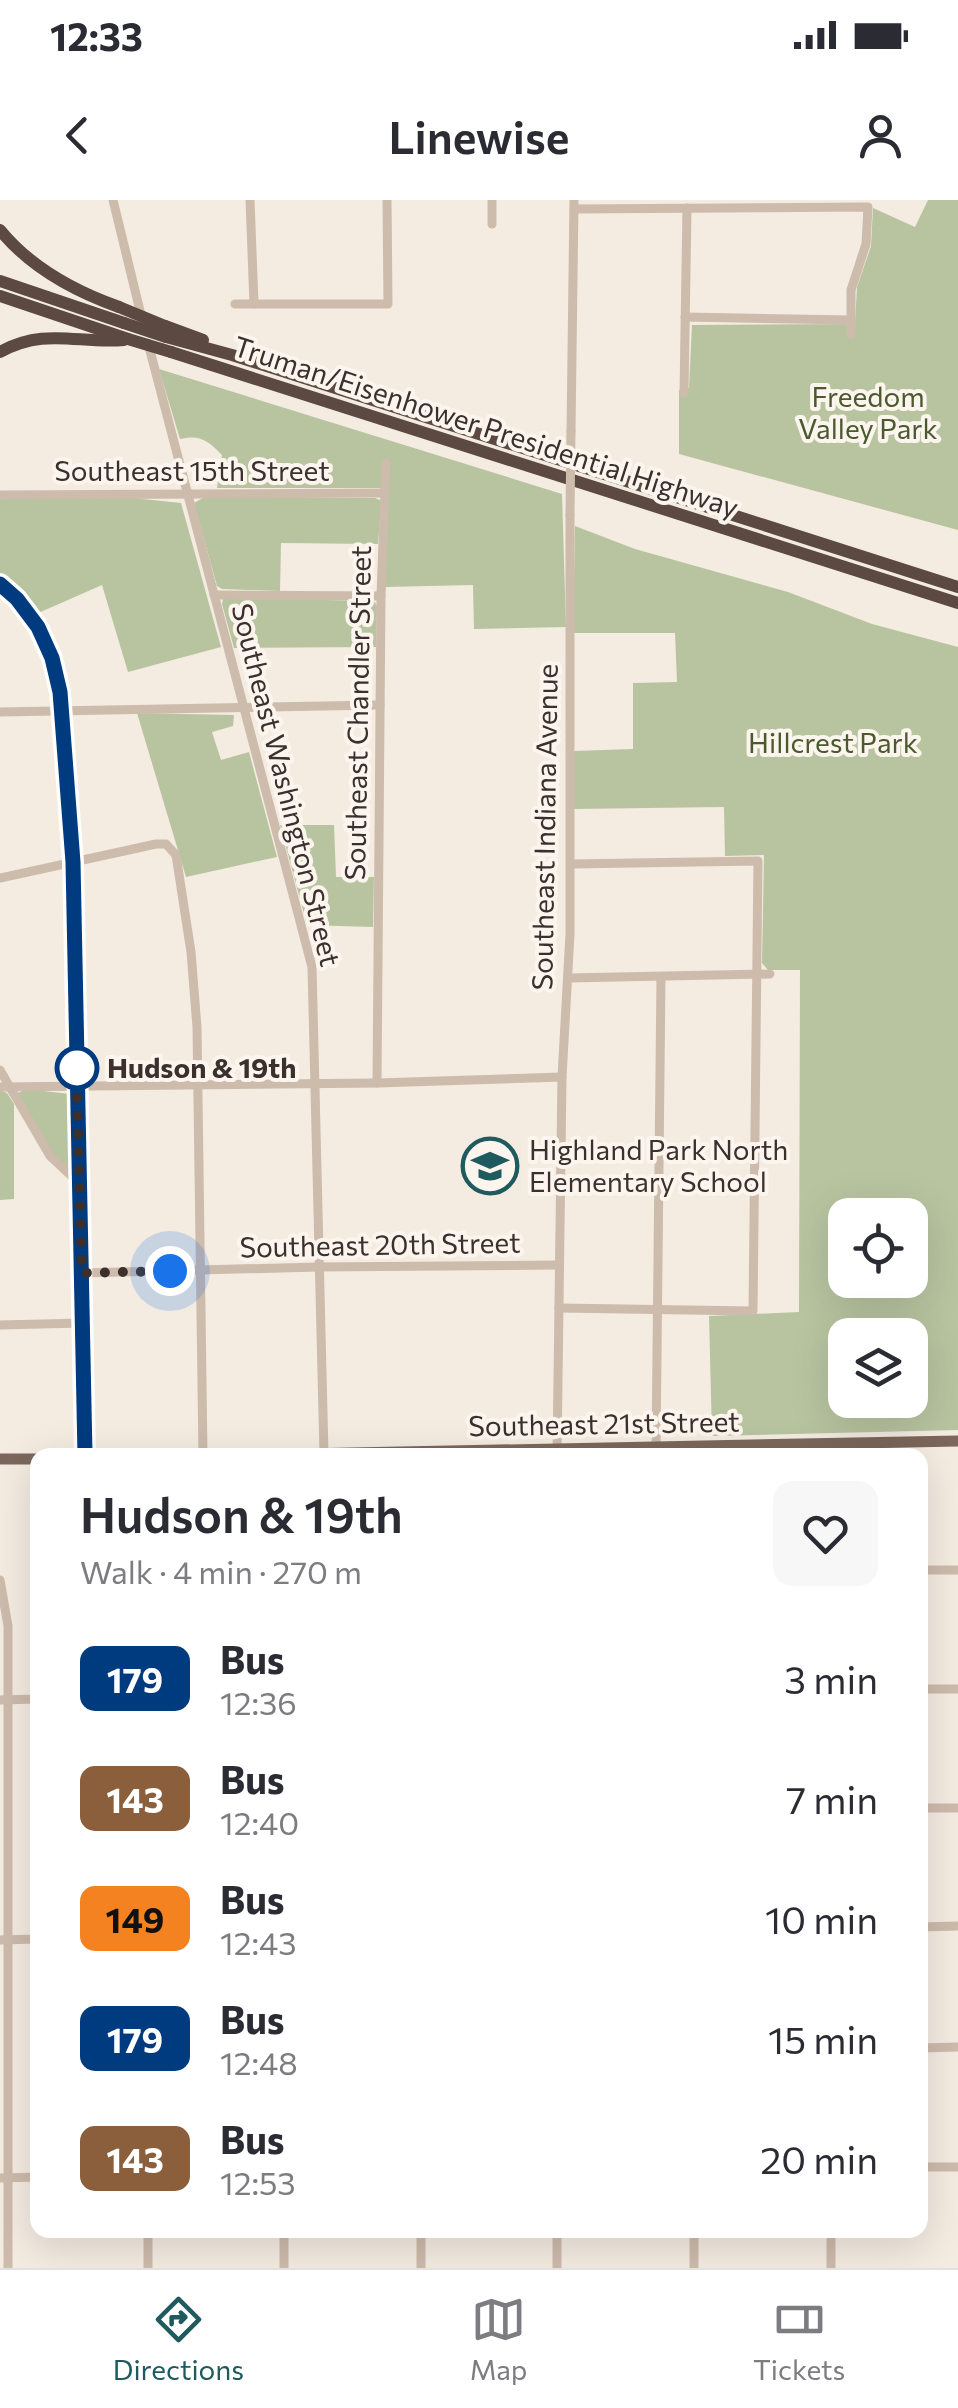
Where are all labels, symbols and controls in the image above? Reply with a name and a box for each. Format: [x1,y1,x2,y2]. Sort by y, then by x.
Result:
text: 12:33 [50,12,143,59]
icon: back [50,108,105,163]
text: Linewise [389,108,569,163]
icon: person [853,108,908,163]
street label: Truman/Eisenhower Presidential Highway [230,328,743,524]
park label: Freedom Valley Park [798,379,938,445]
street label: Southeast 15th Street [54,453,330,487]
street label: Southeast Chandler Street [337,545,377,881]
street label: Southeast Washington Street [225,600,349,970]
street label: Southeast Indiana Avenue [524,663,564,991]
park label: Hillcrest Park [748,725,918,759]
marker: Hudson & 19th [56,1047,98,1089]
place label: Hudson & 19th [107,1050,296,1084]
place label: Highland Park North Elementary School [529,1132,788,1198]
school or university icon: Highland Park North Elementary School [460,1136,520,1196]
map controls [828,1198,928,1418]
button: locate [828,1198,928,1298]
street label: Southeast 20th Street [239,1225,521,1263]
your location [145,1246,195,1296]
button: layers [828,1318,928,1418]
street label: Southeast 21st Street [468,1404,740,1442]
button: heart [773,1481,878,1586]
text: Hudson & 19th [80,1484,403,1543]
text: Walk · 4 min · 270 m [80,1551,362,1591]
text: Bus [220,1635,285,1682]
text: 3 min [784,1655,878,1702]
text: 179 [107,1657,163,1700]
text: 12:36 [220,1682,297,1722]
text: Bus [220,1755,285,1802]
text: 7 min [786,1775,878,1822]
text: 143 [106,1777,164,1820]
text: 12:40 [220,1802,299,1842]
text: Bus [220,1875,285,1922]
text: 10 min [765,1895,878,1942]
text: 149 [106,1897,164,1940]
text: 12:43 [220,1922,296,1962]
text: Bus [220,1995,285,2042]
text: 15 min [768,2015,878,2062]
text: 179 [107,2017,163,2060]
text: 12:48 [220,2042,298,2082]
text: Bus [220,2115,285,2162]
text: 20 min [760,2135,878,2182]
text: 143 [106,2137,164,2180]
text: 12:53 [220,2162,296,2202]
tab: Directions [113,2292,244,2386]
tab: Map [470,2292,527,2386]
tab: Tickets [753,2292,845,2386]

